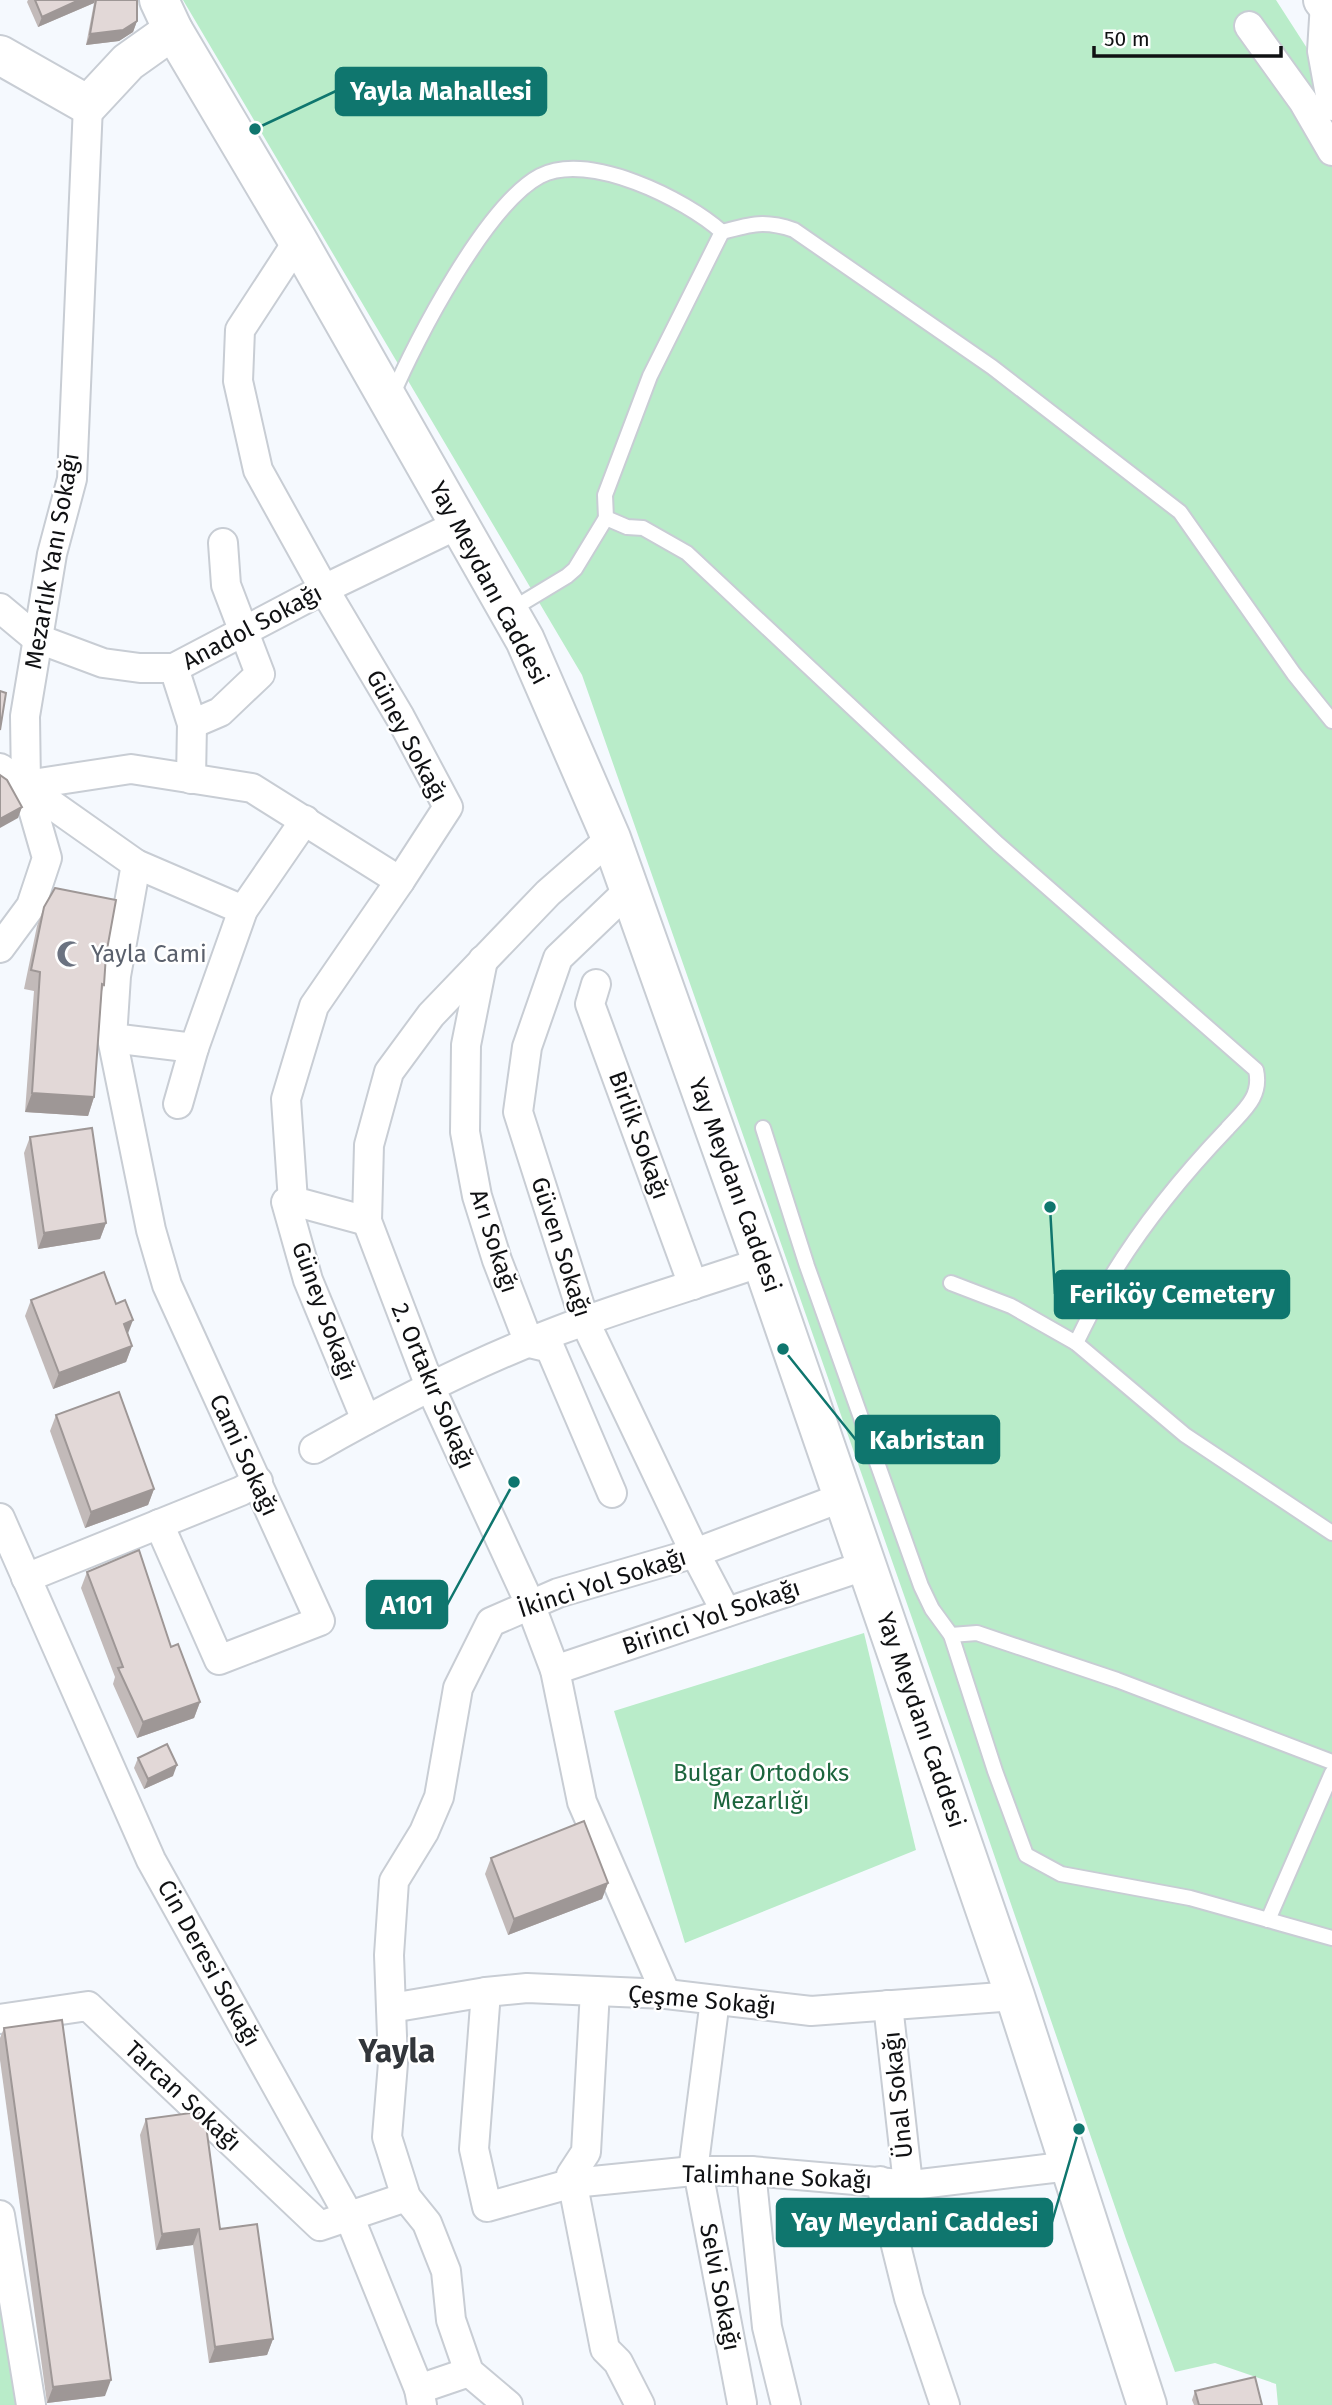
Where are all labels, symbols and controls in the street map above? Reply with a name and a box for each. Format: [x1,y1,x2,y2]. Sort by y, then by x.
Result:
scale bar [1094,14,1281,58]
text: 50 m [1104,26,1150,52]
callout: Yayla Mahallesi [336,68,546,115]
text: Yayla Mahallesi [349,76,532,107]
street label: Mezarlık Yanı Sokağı [19,451,85,671]
street label: Yay Meydanı Caddesi [424,477,554,689]
street label: Anadol Sokağı [178,579,326,675]
street label: Güney Sokağı [361,665,453,807]
mosque icon: Yayla Cami [55,939,85,969]
place label: Yayla Cami [91,940,207,968]
street label: Birlik Sokağı [603,1067,675,1203]
street label: Yay Meydanı Caddesi [683,1074,787,1296]
street label: Güven Sokağı [525,1174,597,1320]
street label: Arı Sokağı [464,1186,524,1296]
street label: Güney Sokağı [286,1238,362,1384]
callout: Feriköy Cemetery [1055,1271,1289,1318]
text: Feriköy Cemetery [1069,1279,1275,1310]
street label: 2. Ortakır Sokağı [385,1299,481,1473]
street label: Cami Sokağı [204,1390,284,1520]
callout: Kabristan [856,1416,999,1463]
text: Kabristan [869,1425,985,1456]
street label: İkinci Yol Sokağı [514,1543,690,1623]
street label: Birinci Yol Sokağı [618,1573,804,1661]
callout: A101 [367,1581,447,1628]
text: A101 [380,1590,433,1621]
street label: Yay Meydanı Caddesi [871,1609,971,1831]
park label: Bulgar Ortodoks Mezarlığı [673,1759,849,1815]
street label: Cin Deresi Sokağı [152,1875,266,2051]
street label: Çeşme Sokağı [627,1980,777,2020]
street label: Ünal Sokağı [877,2030,919,2160]
district label: Yayla [358,2032,435,2070]
street label: Tarcan Sokağı [119,2035,247,2157]
street label: Talimhane Sokağı [682,2160,872,2194]
callout: Yay Meydani Caddesi [777,2199,1052,2246]
text: Yay Meydani Caddesi [790,2207,1039,2238]
street label: Selvi Sokağı [694,2221,746,2353]

